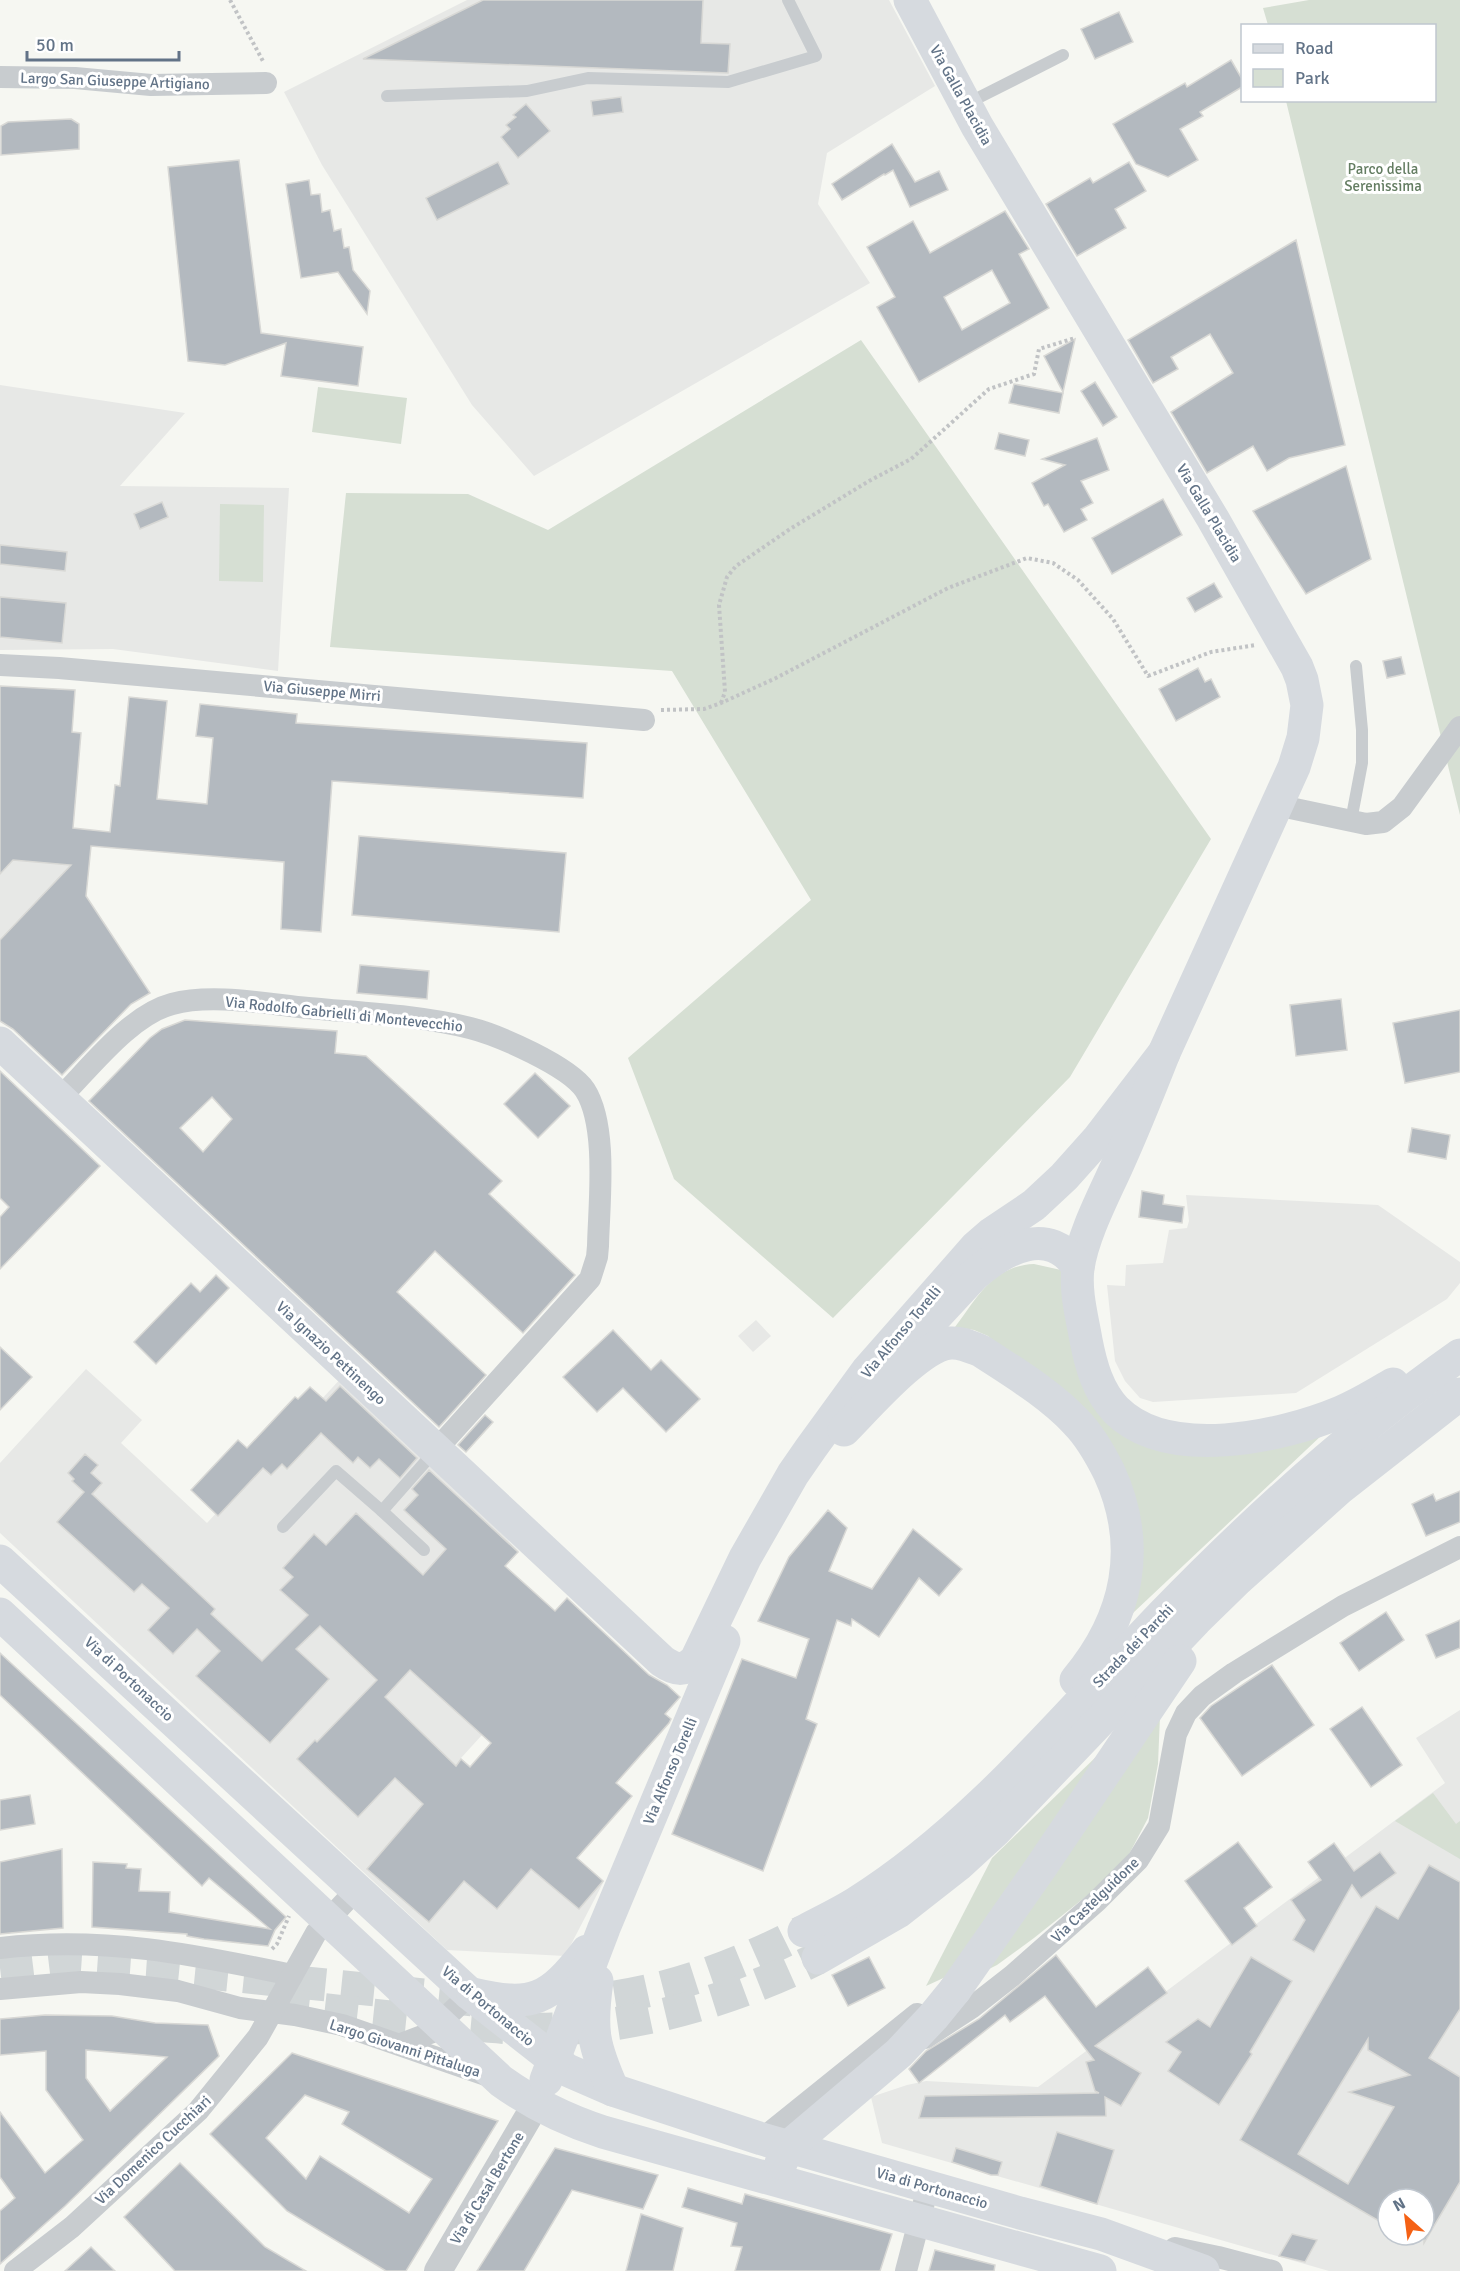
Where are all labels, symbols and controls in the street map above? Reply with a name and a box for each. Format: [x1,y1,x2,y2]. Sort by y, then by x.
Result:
scale bar [27,24,178,62]
legend [1241,24,1436,102]
text: 50 m [36,34,74,56]
text: Road [1295,37,1334,59]
street label: Via Galla Placidia [926,42,996,148]
text: Park [1295,67,1330,89]
street label: Largo San Giuseppe Artigiano [20,69,210,93]
park label: Parco della Serenissima [1344,160,1422,195]
street label: Via Galla Placidia [1173,460,1245,566]
street label: Via Giuseppe Mirri [263,677,381,705]
street label: Via Rodolfo Gabrielli di Montevecchio [224,993,464,1035]
street label: Via Alfonso Torelli [857,1282,945,1382]
street label: Via Ignazio Pettinengo [272,1298,390,1409]
street label: Strada dei Parchi [1089,1601,1177,1691]
street label: Via di Portonaccio [81,1633,177,1725]
street label: Via Alfonso Torelli [639,1715,701,1827]
street label: Via Castelguidone [1047,1854,1143,1946]
street label: Via di Portonaccio [438,1962,538,2050]
street label: Largo Giovanni Pittaluga [327,2015,483,2081]
street label: Via Domenico Cucchiari [91,2092,215,2208]
street label: Via di Casal Bertone [446,2128,528,2248]
street label: Via di Portonaccio [874,2163,990,2213]
north arrow [1376,2187,1436,2247]
text: N [1390,2193,1409,2216]

